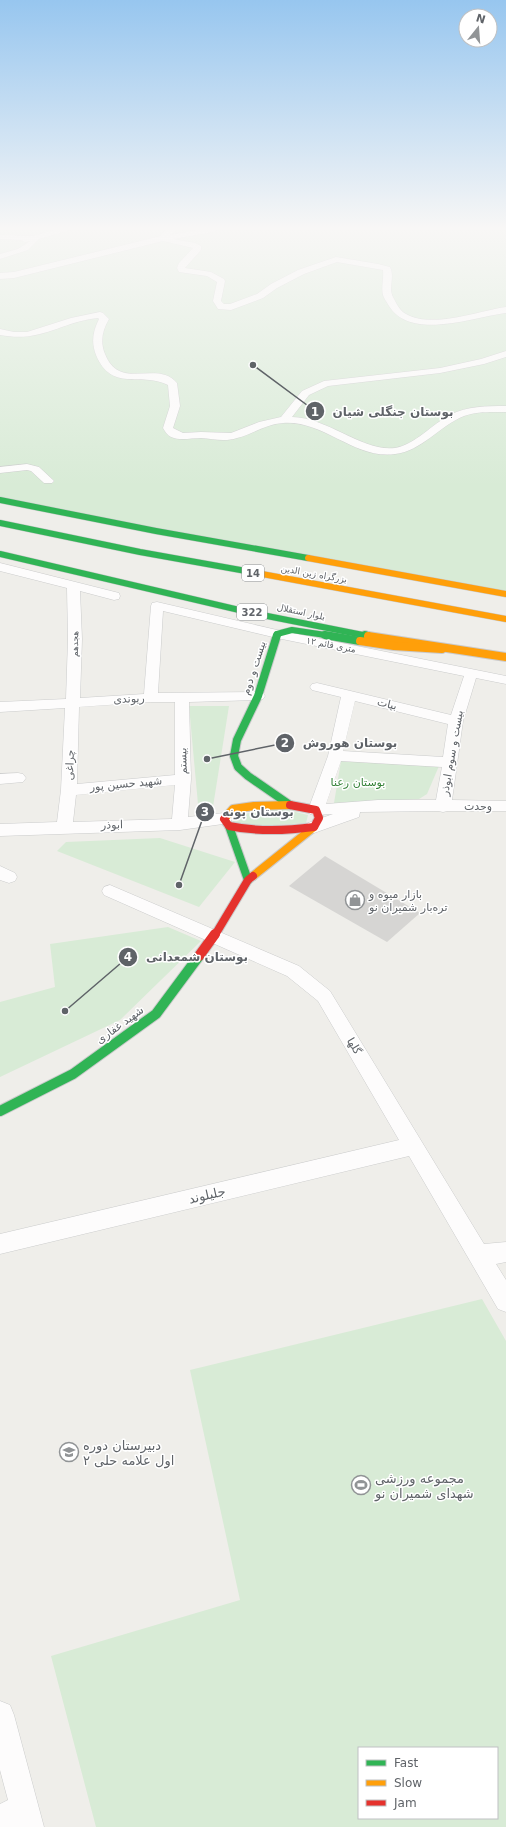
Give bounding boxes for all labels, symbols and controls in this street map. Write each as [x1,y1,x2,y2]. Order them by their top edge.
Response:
north arrow [458,8,498,48]
text: N [474,11,487,26]
callout: بوستان جنگلی شیان [305,399,461,423]
text: 1 [311,405,319,419]
text: بوستان جنگلی شیان [333,405,453,420]
street label: بزرگراه زین الدین [280,562,348,585]
road number: 14 [242,565,264,581]
street label: بلوار استقلال [276,602,326,622]
road number: 322 [237,604,267,620]
street label: هجدهم [70,631,81,657]
street label: ۱۲ متری قائم [305,635,357,656]
street label: بیست و دوم [239,639,269,697]
street label: ریوندی [113,692,145,706]
street label: بیات [376,695,398,713]
street label: بیست و سوم ابوذر [438,709,466,798]
callout: بوستان هوروش [275,731,405,755]
text: 2 [281,736,289,750]
text: بوستان هوروش [303,736,397,751]
street label: بیستم [176,747,190,775]
street label: چراغی [63,749,77,781]
street label: شهید حسین پور [88,774,163,794]
park label: بوستان رعنا [331,776,385,789]
callout: بوستان پونه [195,800,302,824]
street label: وحدت [464,800,492,813]
text: 3 [201,805,209,819]
text: بوستان پونه [222,805,294,820]
street label: ابوذر [100,818,123,832]
place label: بازار میوه و تره‌بار شمیران نو [368,888,447,914]
shop icon: بازار میوه و تره‌بار شمیران نو [344,889,366,911]
callout: بوستان شمعدانی [118,945,256,969]
text: 4 [124,950,132,964]
text: بوستان شمعدانی [146,950,248,965]
street label: شهید غفاری [94,1003,146,1047]
street label: گلها [344,1035,364,1057]
street label: جلیلوند [187,1183,227,1208]
place label: دبیرستان دوره اول علامه حلی ۲ [83,1438,174,1469]
school or university icon: دبیرستان دوره اول علامه حلی ۲ [58,1441,80,1463]
place label: مجموعه ورزشی شهدای شمیران نو [374,1471,474,1502]
sports icon: مجموعه ورزشی شهدای شمیران نو [350,1474,372,1496]
legend [358,1747,498,1819]
text: Fast [394,1756,418,1770]
text: Slow [394,1776,422,1790]
text: Jam [393,1796,417,1810]

